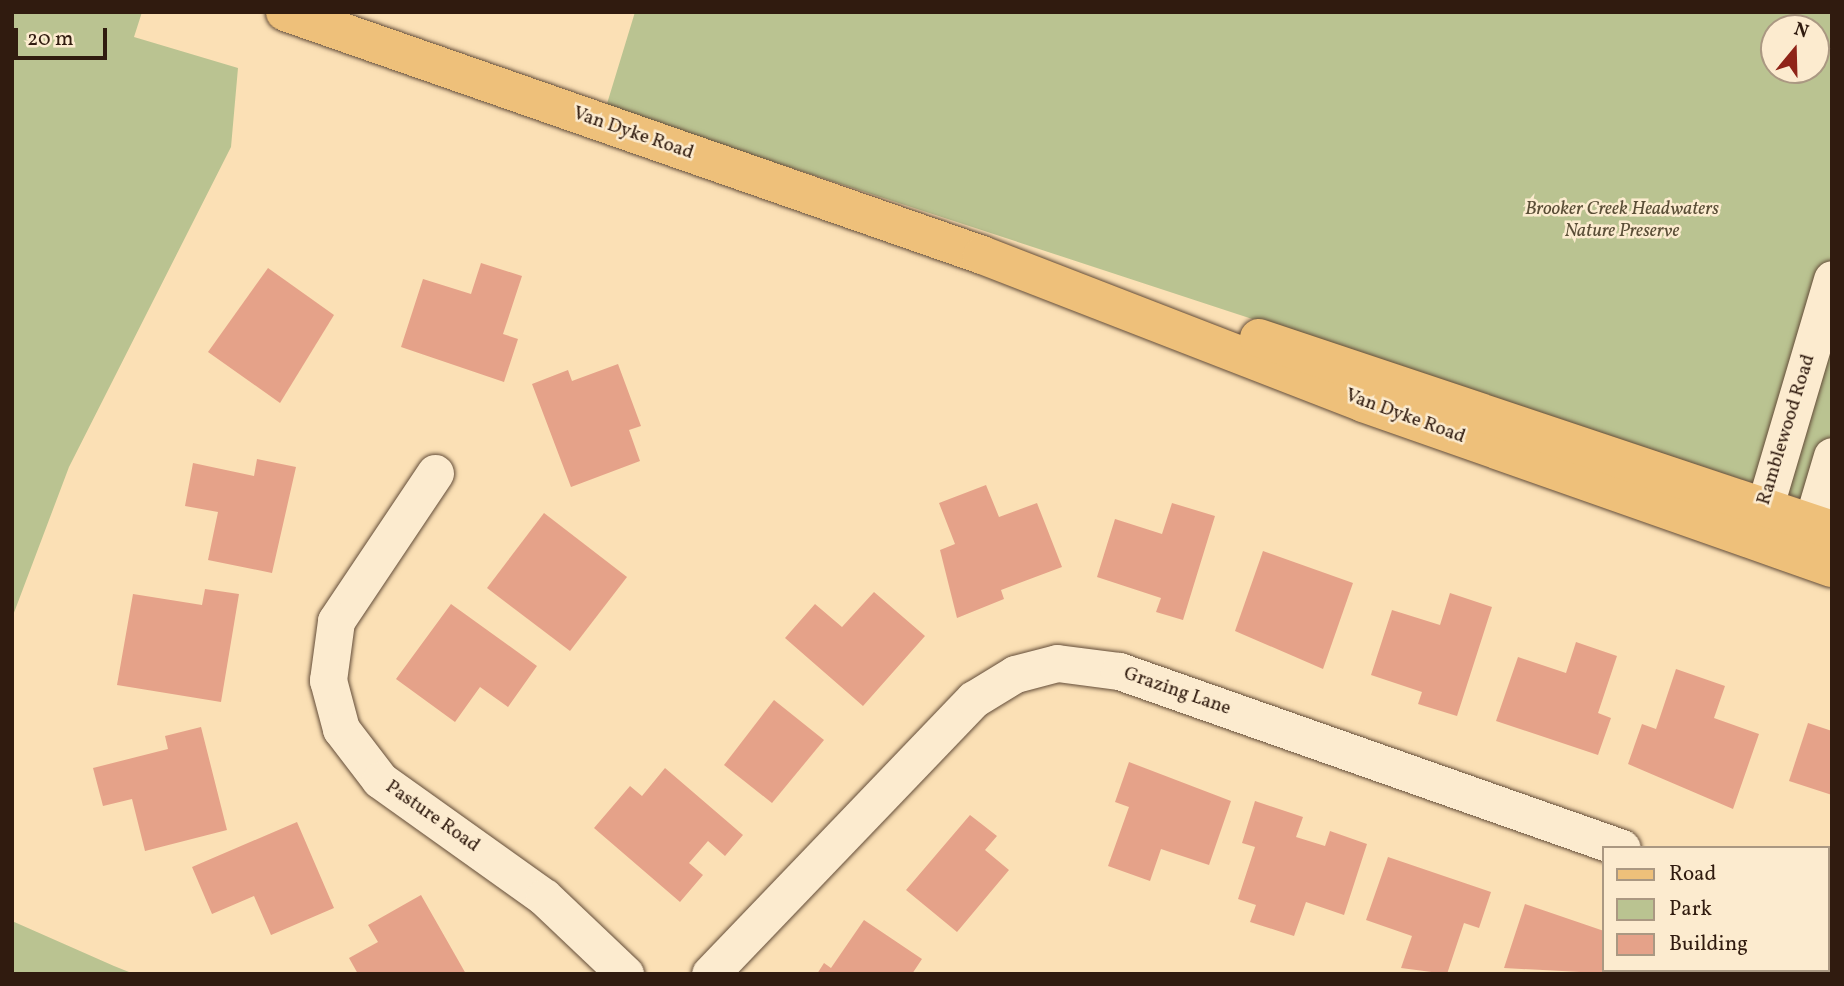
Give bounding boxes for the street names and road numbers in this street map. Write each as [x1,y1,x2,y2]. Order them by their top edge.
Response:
street label: Van Dyke Road [570,103,696,165]
street label: Ramblewood Road [1753,352,1821,508]
street label: Van Dyke Road [1342,385,1468,449]
street label: Grazing Lane [1120,663,1234,721]
street label: Pasture Road [381,776,483,858]

